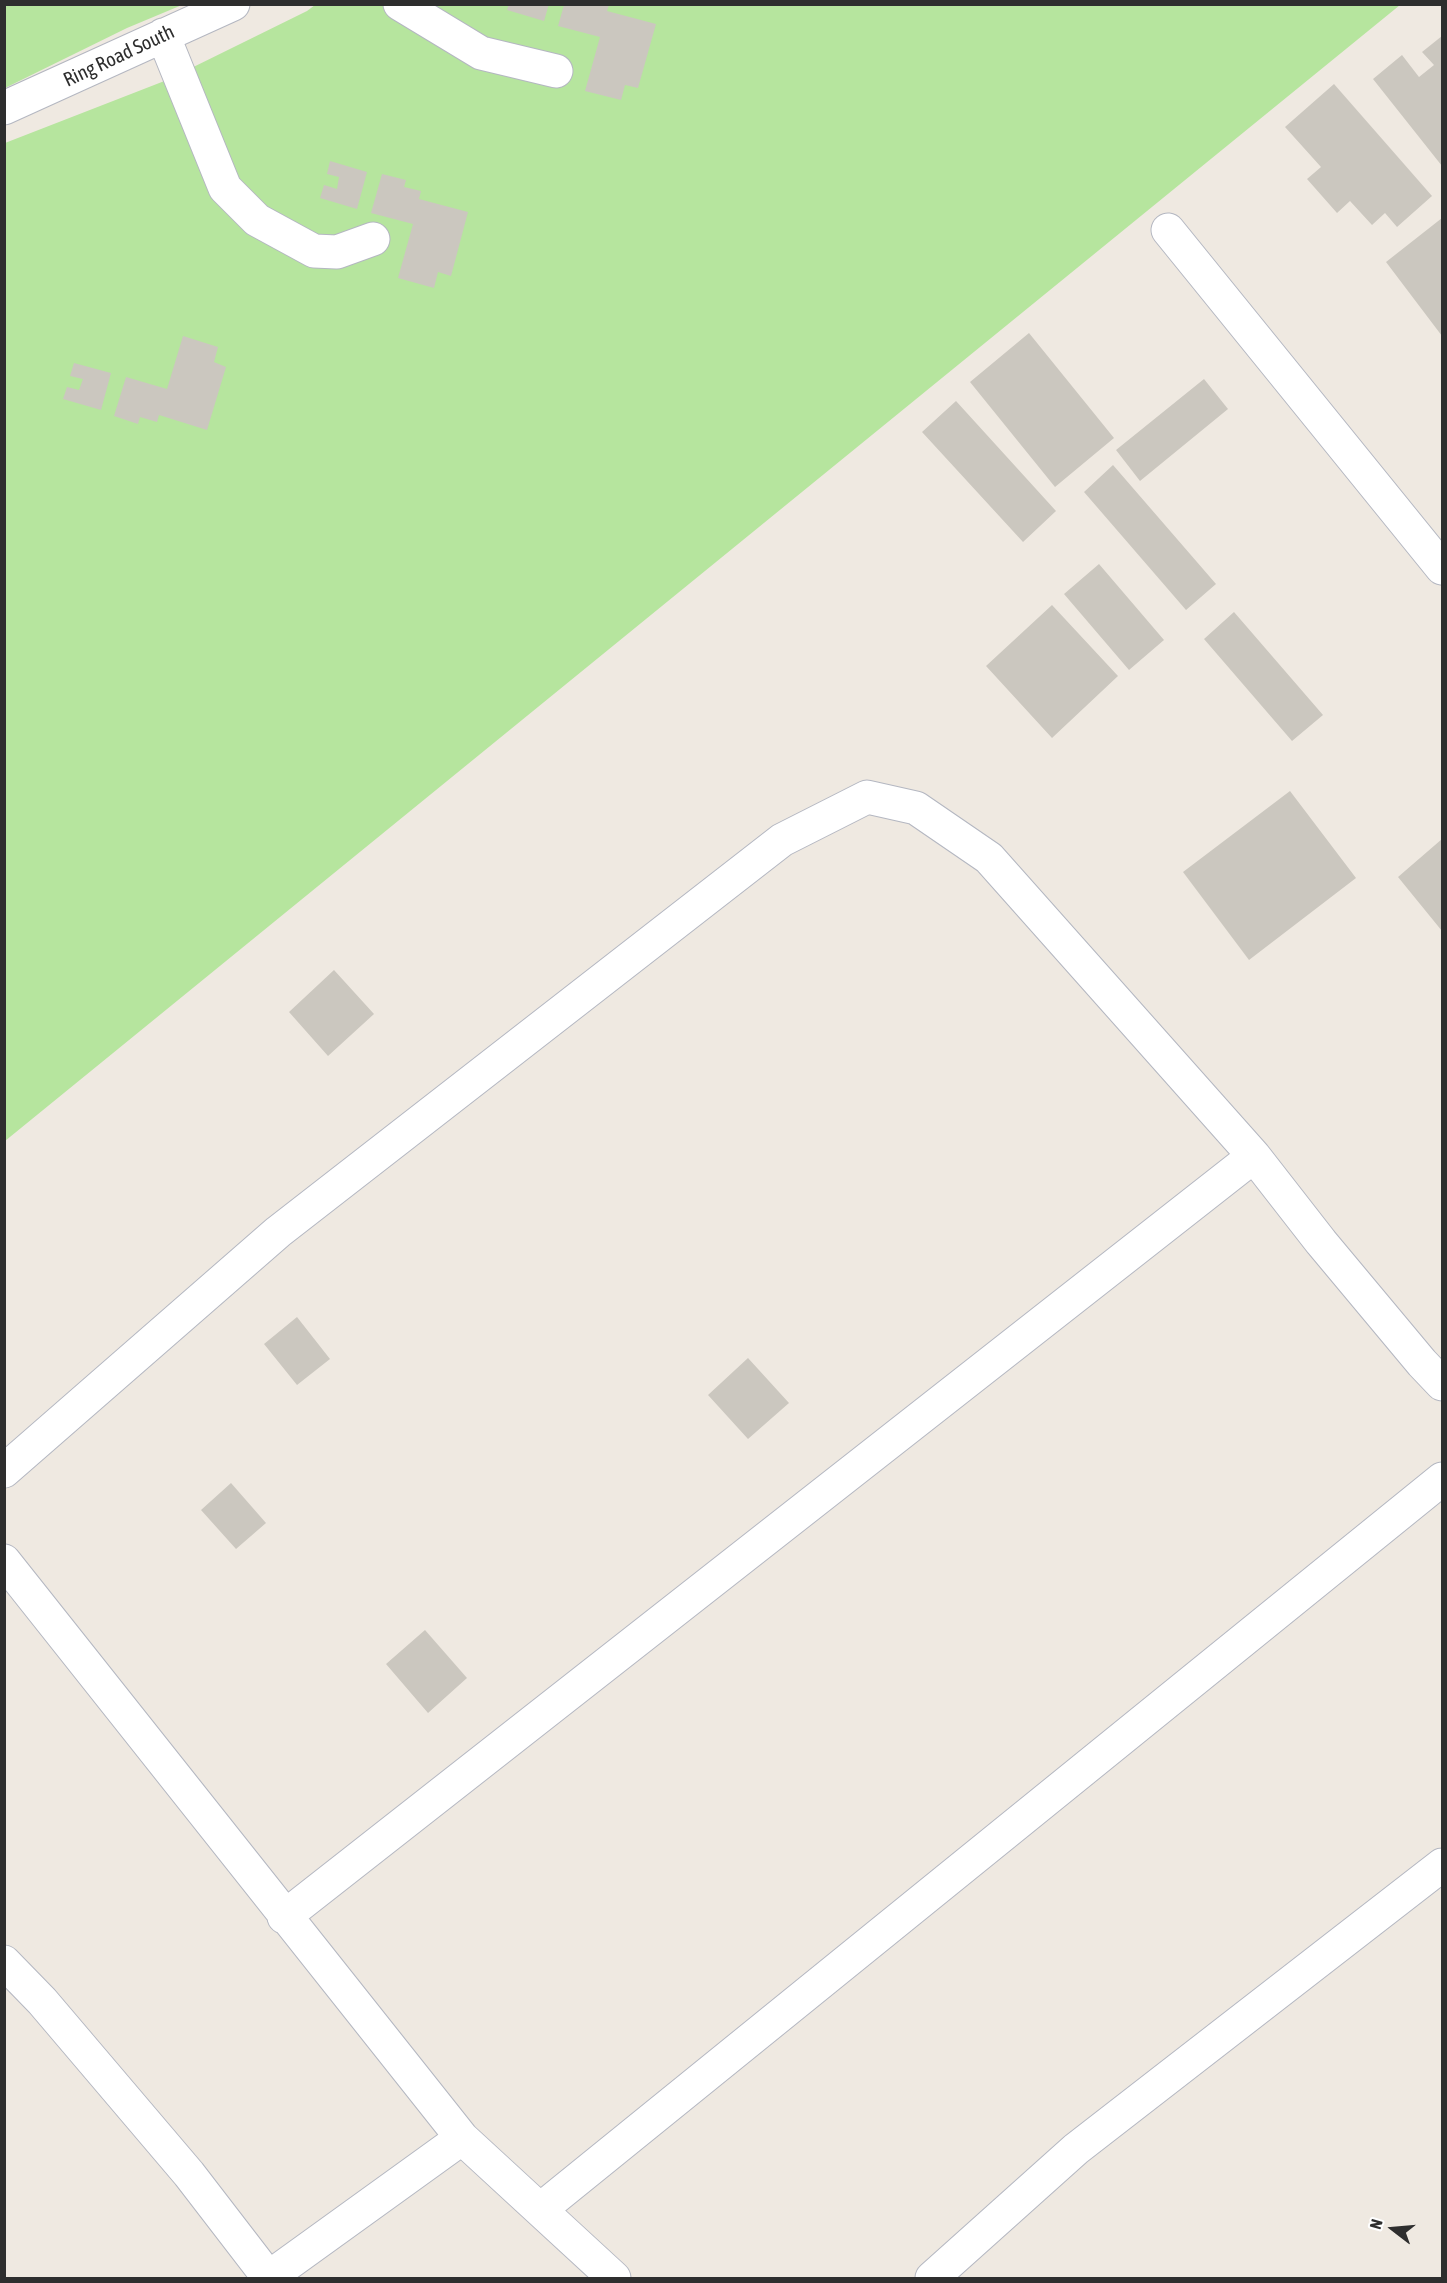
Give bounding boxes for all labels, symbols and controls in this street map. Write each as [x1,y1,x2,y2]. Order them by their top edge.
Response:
street label: Ring Road South [60,20,178,92]
north arrow [1363,2199,1423,2259]
text: N [1366,2217,1386,2231]

